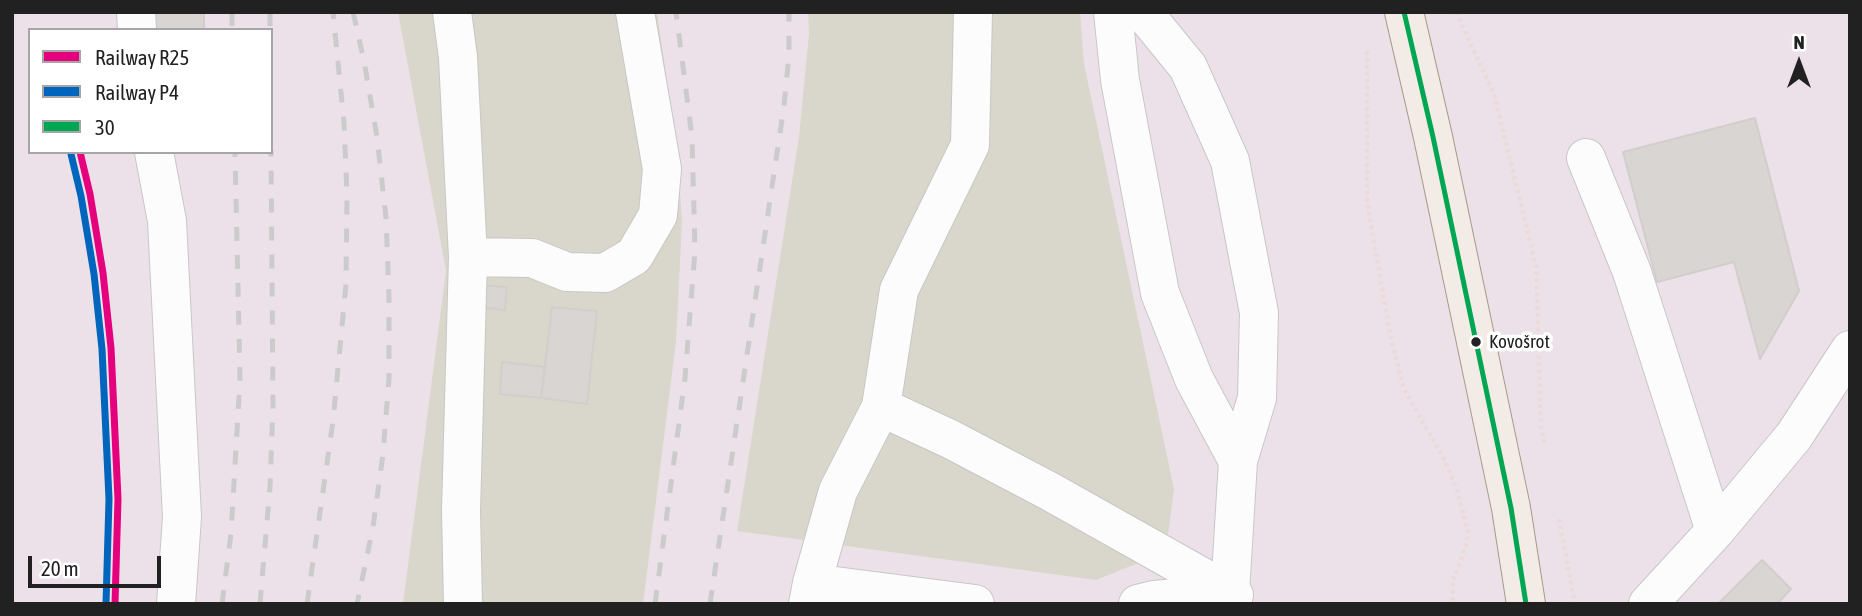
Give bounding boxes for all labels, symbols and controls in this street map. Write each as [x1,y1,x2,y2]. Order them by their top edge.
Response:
legend [28,28,273,154]
north arrow [1764,28,1834,98]
text: N [1793,31,1805,53]
text: Railway R25 [95,45,189,69]
text: Railway P4 [95,80,179,104]
text: 30 [95,115,115,139]
place label: Kovošrot [1489,331,1550,353]
marker: Kovošrot [1469,335,1483,349]
scale bar [32,542,164,586]
text: 20 m [41,556,79,580]

